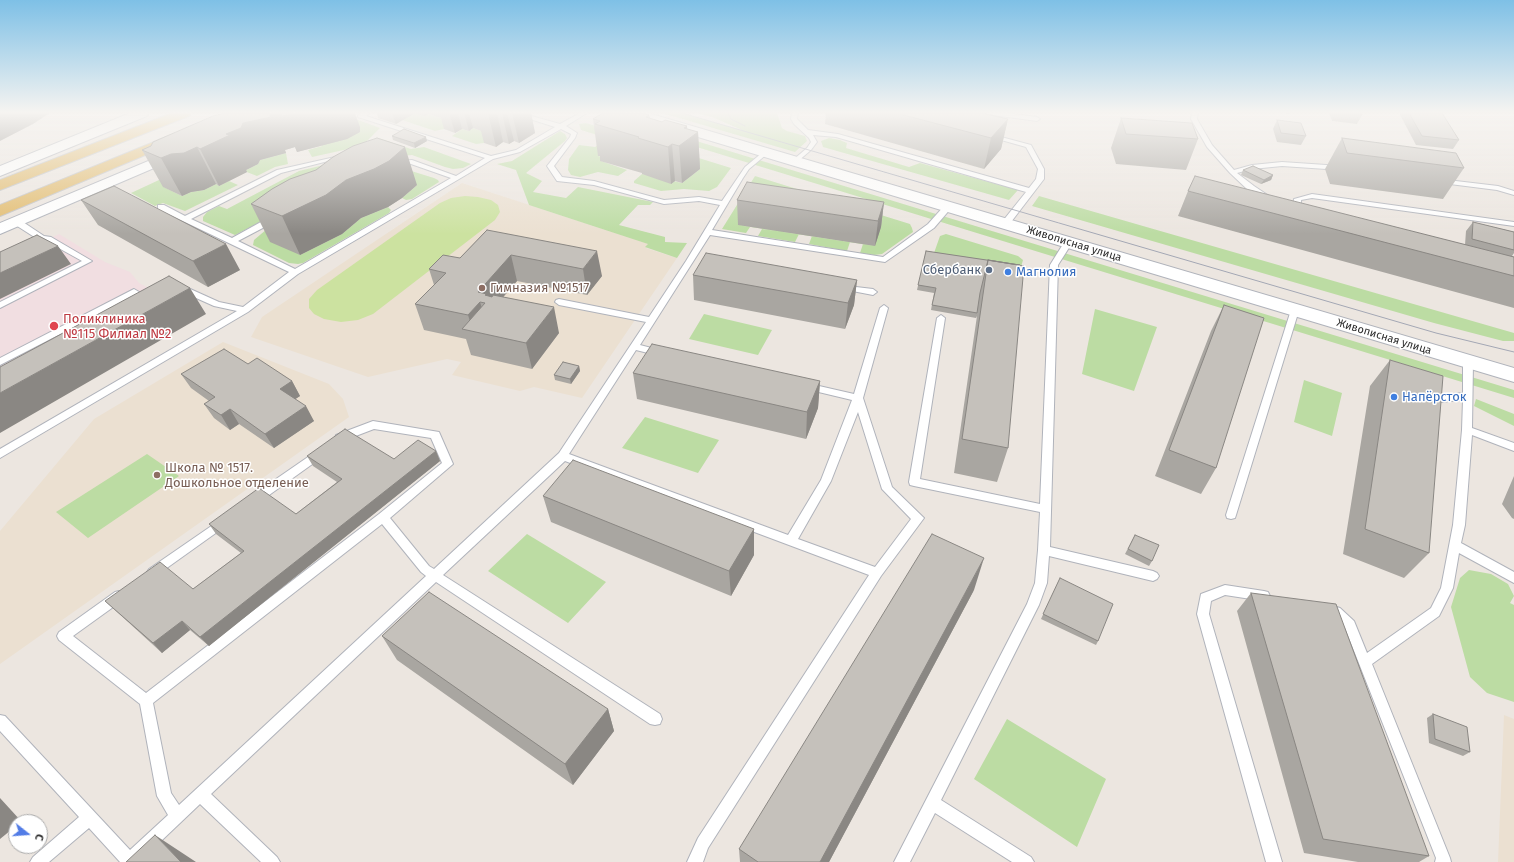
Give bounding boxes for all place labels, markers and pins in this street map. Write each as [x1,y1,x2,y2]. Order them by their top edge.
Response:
place label: Сбербанк [923,262,981,278]
place label: Магнолия [1016,264,1076,280]
marker: Сбербанк [984,265,994,275]
marker: Магнолия [1003,267,1013,277]
place label: Гимназия №1517 [490,280,589,296]
marker: Гимназия №1517 [477,283,487,293]
place label: Поликлиника №115 Филиал №2 [63,311,171,342]
marker: Поликлиника №115 Филиал №2 [48,320,60,332]
place label: Напёрсток [1402,389,1466,405]
marker: Напёрсток [1389,392,1399,402]
place label: Школа № 1517. Дошкольное отделение [165,460,309,491]
marker: Школа № 1517. Дошкольное отделение [152,470,162,480]

